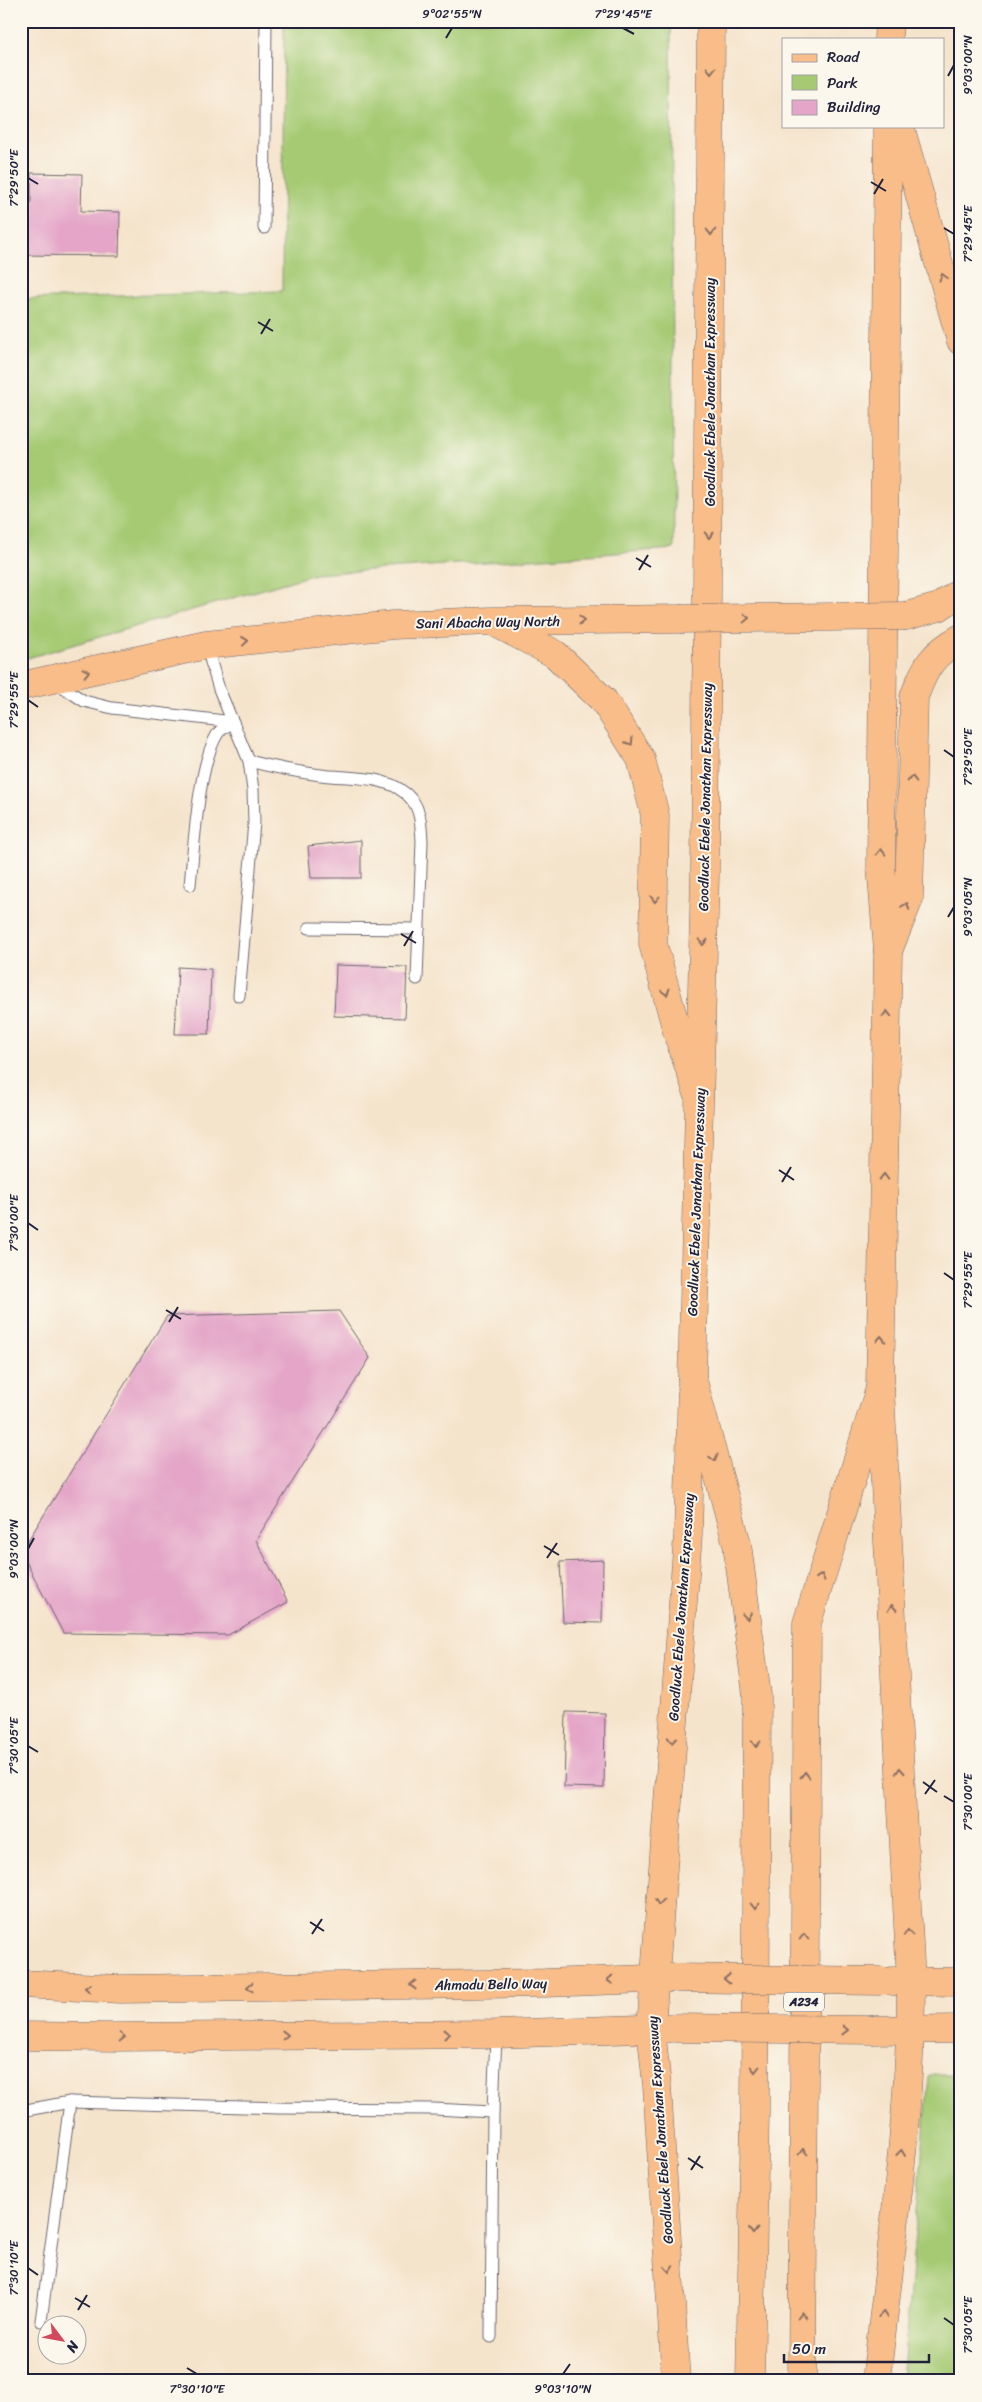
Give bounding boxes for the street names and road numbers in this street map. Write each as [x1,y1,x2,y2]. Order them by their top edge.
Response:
street label: Goodluck Ebele Jonathan Expressway [698,277,723,506]
street label: Sani Abacha Way North [416,609,560,636]
street label: Goodluck Ebele Jonathan Expressway [691,682,720,911]
street label: Goodluck Ebele Jonathan Expressway [680,1087,713,1317]
street label: Goodluck Ebele Jonathan Expressway [661,1492,702,1722]
street label: Ahmadu Bello Way [434,1971,548,1998]
road number: A234 [784,1992,824,2011]
street label: Goodluck Ebele Jonathan Expressway [640,2015,681,2245]

